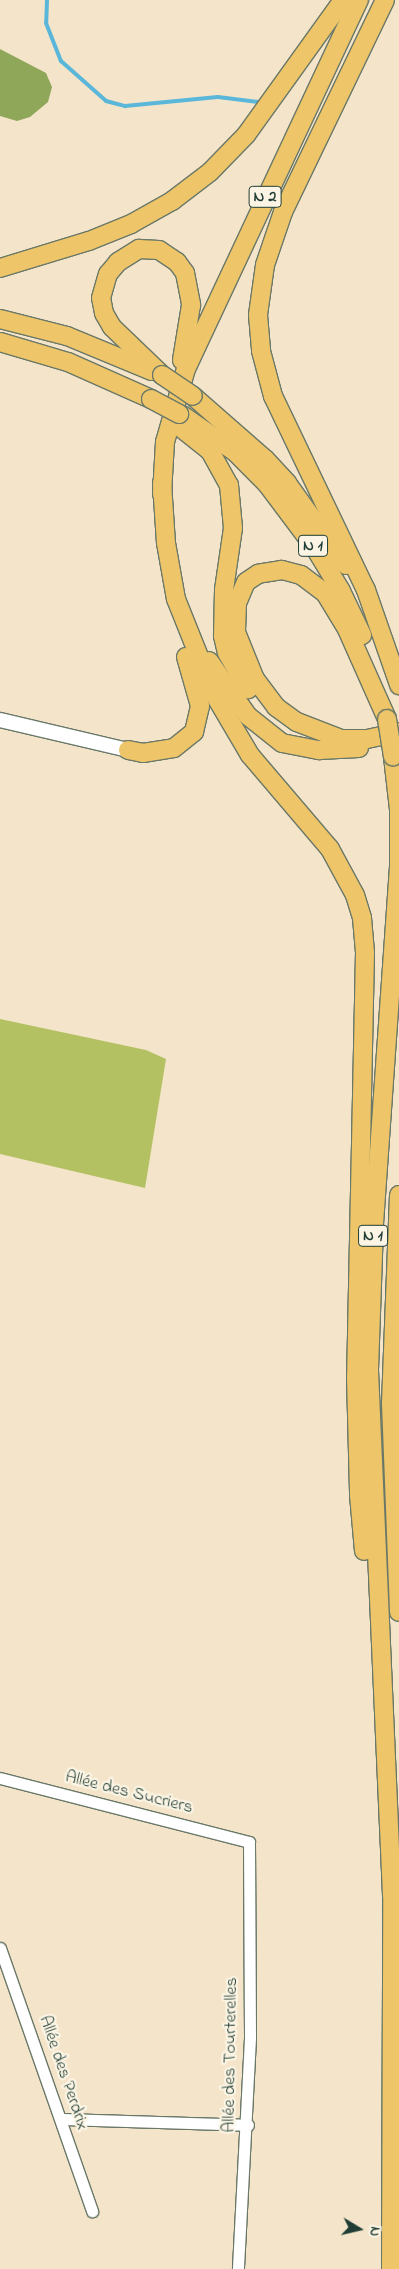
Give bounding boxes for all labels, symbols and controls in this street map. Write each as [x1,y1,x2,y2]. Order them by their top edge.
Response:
road number: N 2 [248,183,282,210]
road number: N 1 [298,532,328,560]
road number: N 1 [358,1222,388,1250]
street label: Allée des Sucriers [63,1767,195,1819]
street label: Allée des Tourterelles [219,1977,243,2133]
street label: Allée des Perdrix [33,2013,93,2133]
north arrow [334,2204,384,2254]
text: N [363,2225,385,2238]

